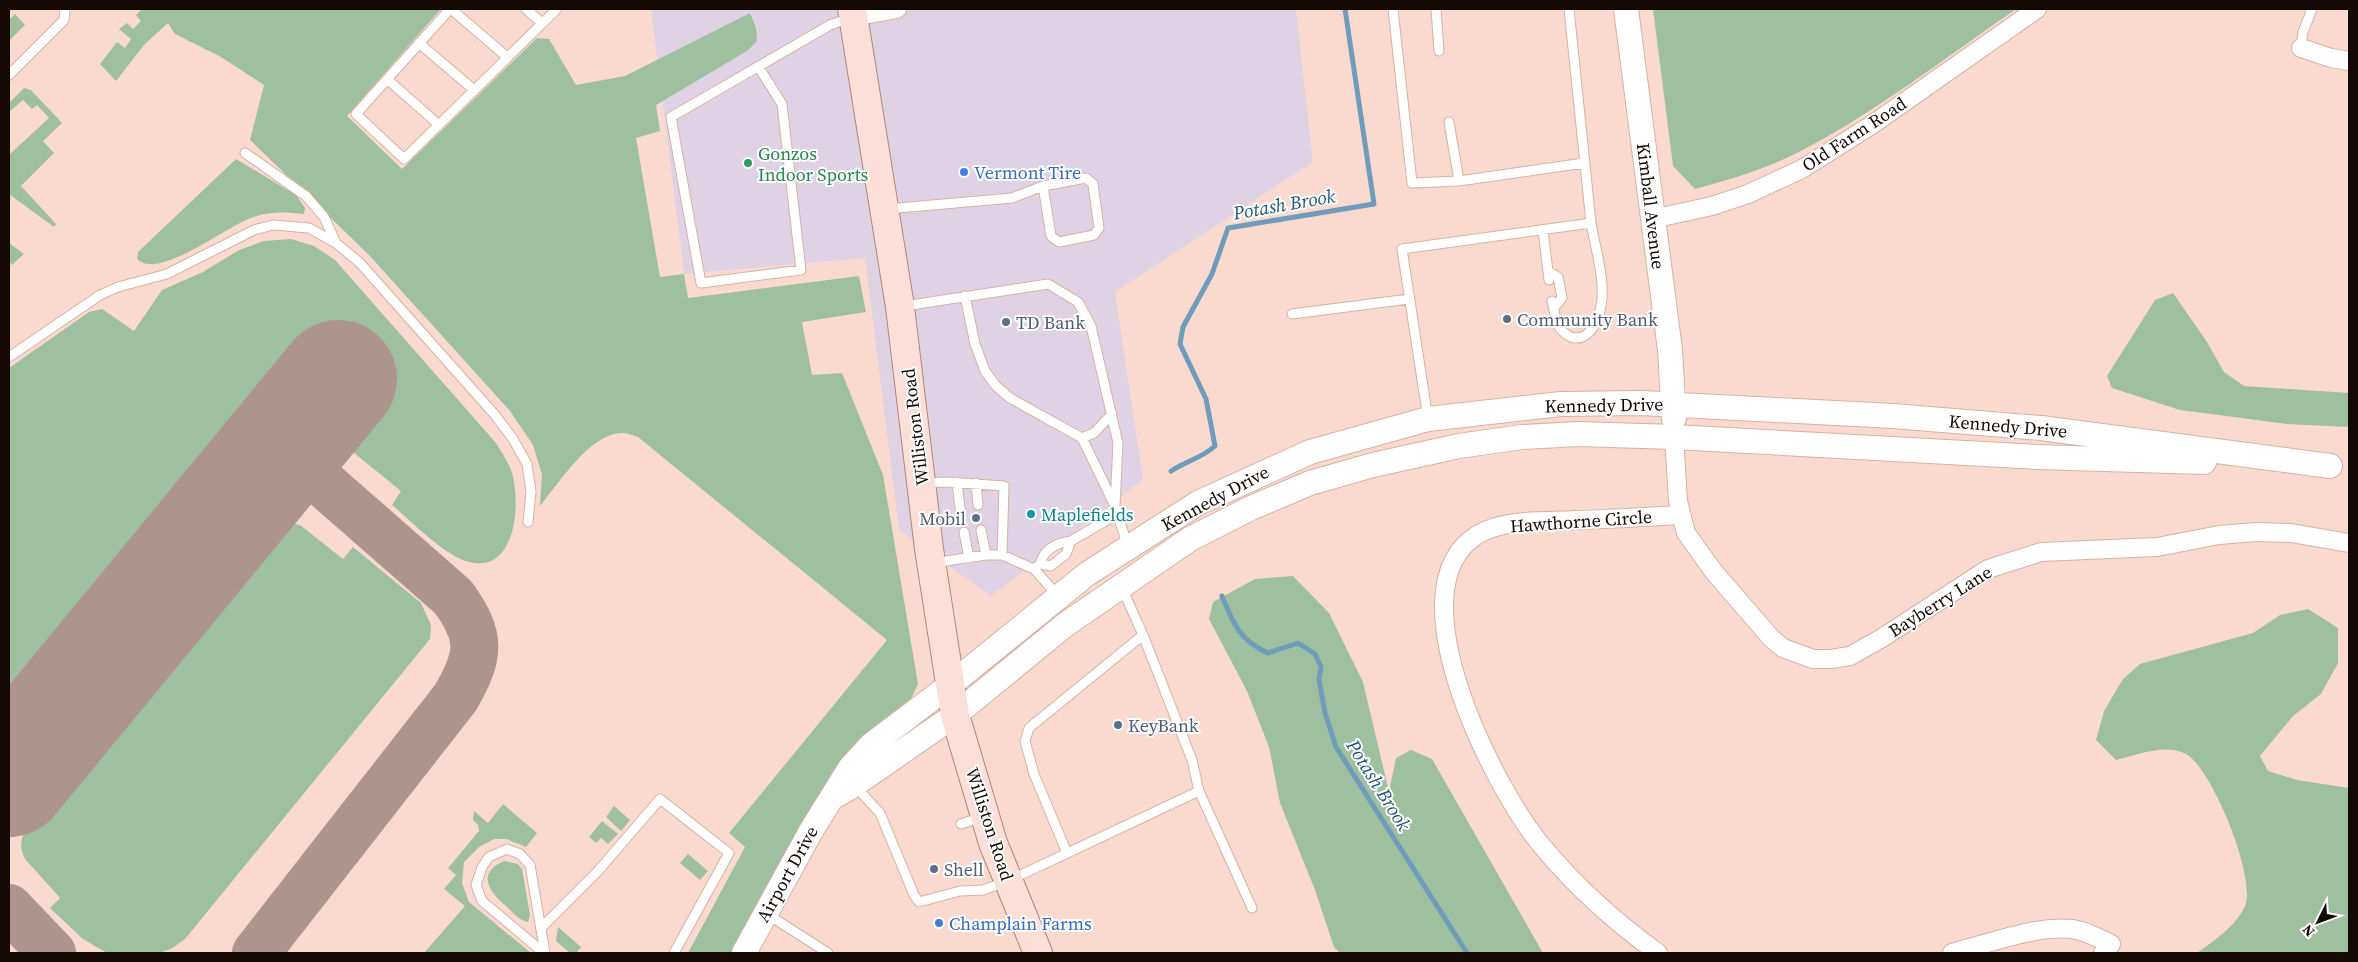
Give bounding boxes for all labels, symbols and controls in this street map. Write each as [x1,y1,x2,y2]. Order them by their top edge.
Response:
street label: Old Farm Road [1797,91,1911,177]
place label: Gonzos Indoor Sports [758,141,869,187]
street label: Kimball Avenue [1631,141,1671,271]
marker: Gonzos Indoor Sports [742,157,754,169]
place label: Vermont Tire [974,160,1081,185]
marker: Vermont Tire [958,166,970,178]
water label: Potash Brook [1230,182,1337,226]
place label: Community Bank [1517,307,1658,332]
place label: TD Bank [1016,310,1085,335]
marker: Community Bank [1501,313,1513,325]
marker: TD Bank [1000,316,1012,328]
street label: Williston Road [895,367,935,487]
street label: Kennedy Drive [1544,391,1664,419]
street label: Kennedy Drive [1948,408,2068,444]
street label: Kennedy Drive [1157,459,1273,537]
place label: Maplefields [1041,502,1134,527]
street label: Hawthorne Circle [1509,504,1653,538]
place label: Mobil [919,506,966,531]
marker: Maplefields [1025,508,1037,520]
marker: Mobil [970,512,982,524]
street label: Bayberry Lane [1884,559,1996,643]
place label: KeyBank [1128,713,1199,738]
marker: KeyBank [1112,719,1124,731]
water label: Potash Brook [1340,733,1417,836]
street label: Williston Road [960,764,1020,884]
street label: Airport Drive [750,821,824,927]
place label: Shell [944,857,984,882]
marker: Shell [928,863,940,875]
north arrow [2293,897,2343,947]
place label: Champlain Farms [949,911,1092,936]
marker: Champlain Farms [933,917,945,929]
text: N [2297,920,2319,941]

